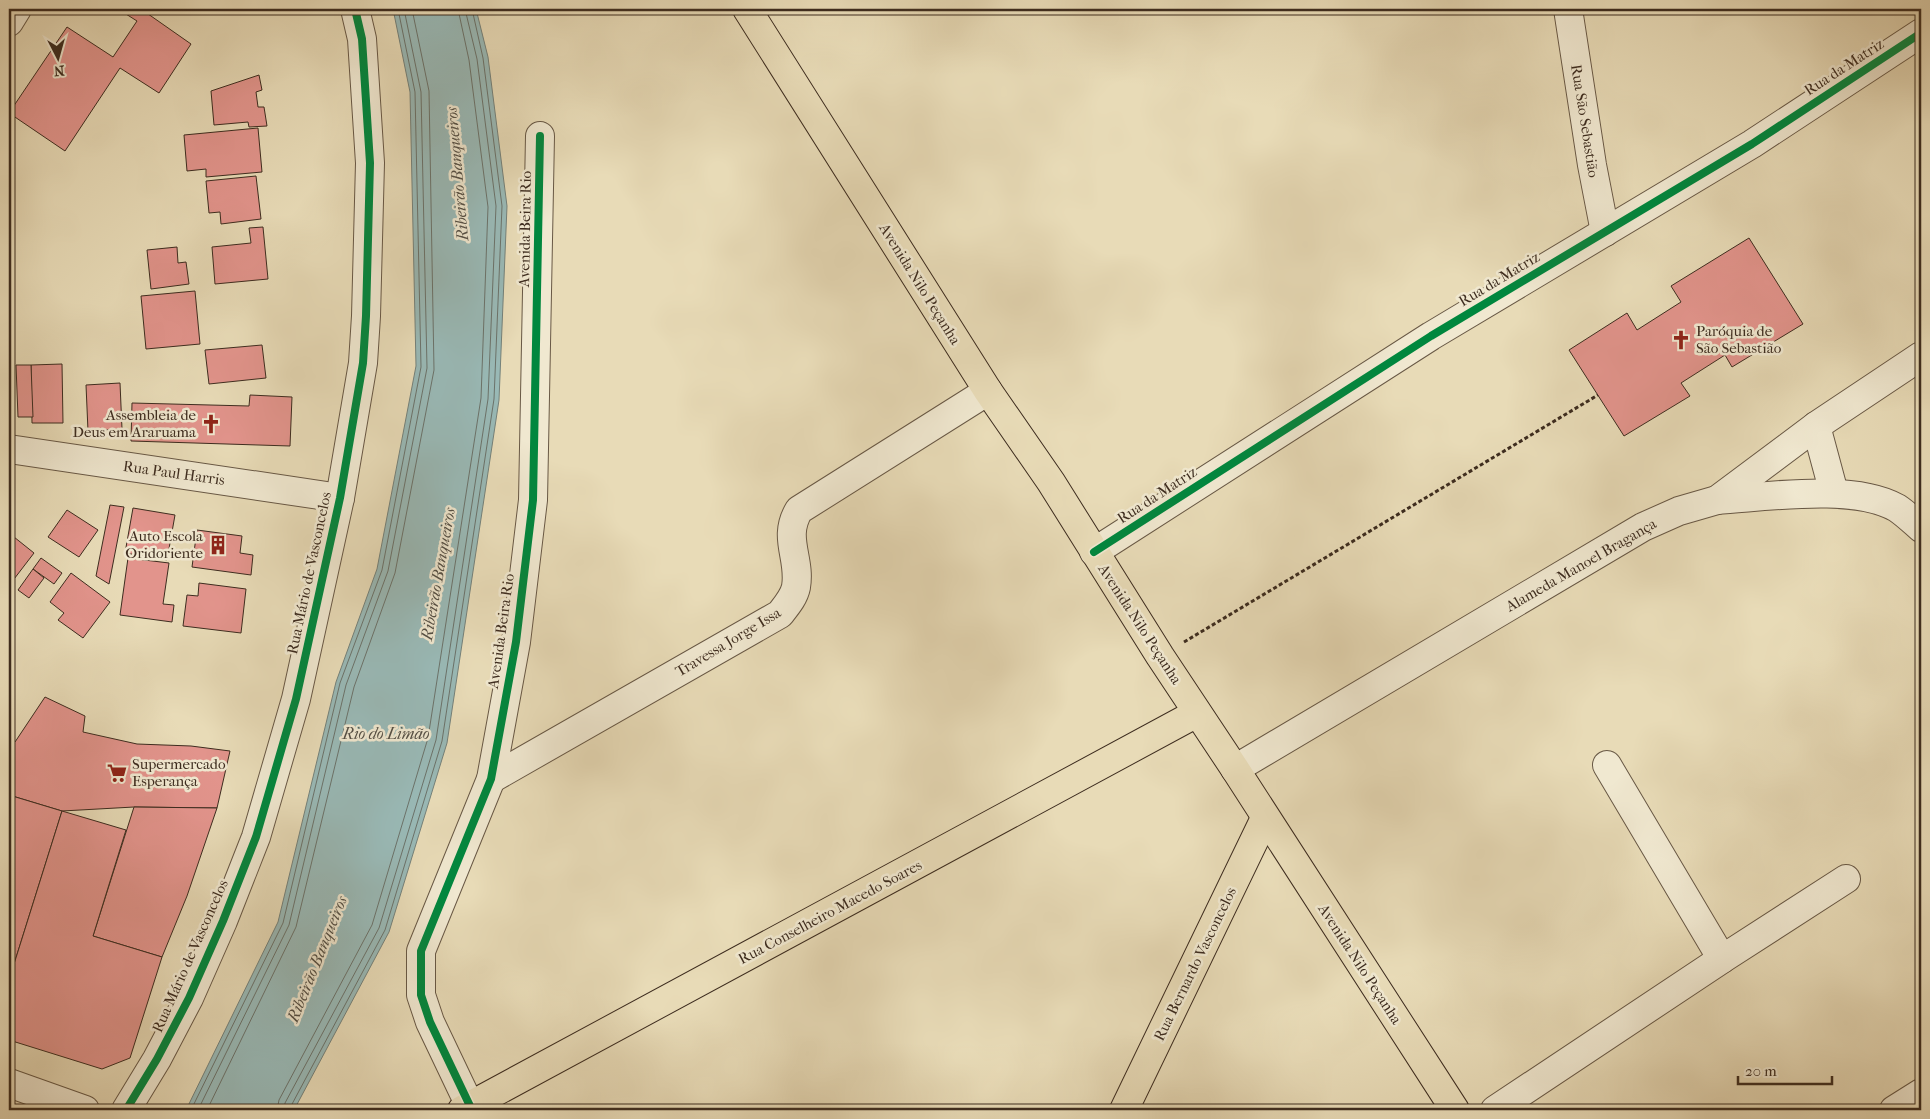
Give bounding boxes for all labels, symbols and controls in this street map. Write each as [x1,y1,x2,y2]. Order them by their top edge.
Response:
north arrow [32,32,82,82]
street label: Rua da Matriz [1801,34,1887,99]
text: N [53,61,65,79]
street label: Rua São Sebastião [1567,63,1603,179]
water label: Ribeirão Banqueiros [442,105,472,243]
street label: Avenida Beira Rio [515,170,535,288]
street label: Avenida Nilo Peçanha [875,219,965,349]
street label: Rua da Matriz [1455,248,1543,310]
place label: Paróquia de São Sebastião [1696,322,1782,357]
church icon: Paróquia de São Sebastião [1670,329,1692,351]
place label: Assembleia de Deus em Araruama [73,406,197,441]
church icon: Assembleia de Deus em Araruama [200,413,222,435]
street label: Rua Paul Harris [122,457,226,489]
street label: Rua da Matriz [1114,462,1200,527]
street label: Rua Mário de Vasconcelos [283,490,335,656]
water label: Ribeirão Banqueiros [417,505,459,643]
street label: Alameda Manoel Bragança [1502,514,1660,616]
place label: Auto Escola Oridoriente [125,527,204,562]
building icon: Auto Escola Oridoriente [207,534,229,556]
street label: Avenida Nilo Peçanha [1094,560,1186,688]
street label: Avenida Beira Rio [484,572,518,691]
street label: Travessa Jorge Issa [672,603,785,681]
water label: Rio do Limão [341,724,430,743]
place label: Supermercado Esperança [132,755,226,790]
supermarket icon: Supermercado Esperança [106,762,128,784]
street label: Rua Conselheiro Macedo Soares [735,856,925,968]
street label: Rua Mário de Vasconcelos [148,876,232,1035]
street label: Rua Bernardo Vasconcelos [1150,884,1240,1044]
water label: Ribeirão Banqueiros [283,892,351,1026]
street label: Avenida Nilo Peçanha [1314,900,1406,1028]
scale bar [1738,1054,1831,1086]
text: 20 m [1745,1062,1777,1080]

